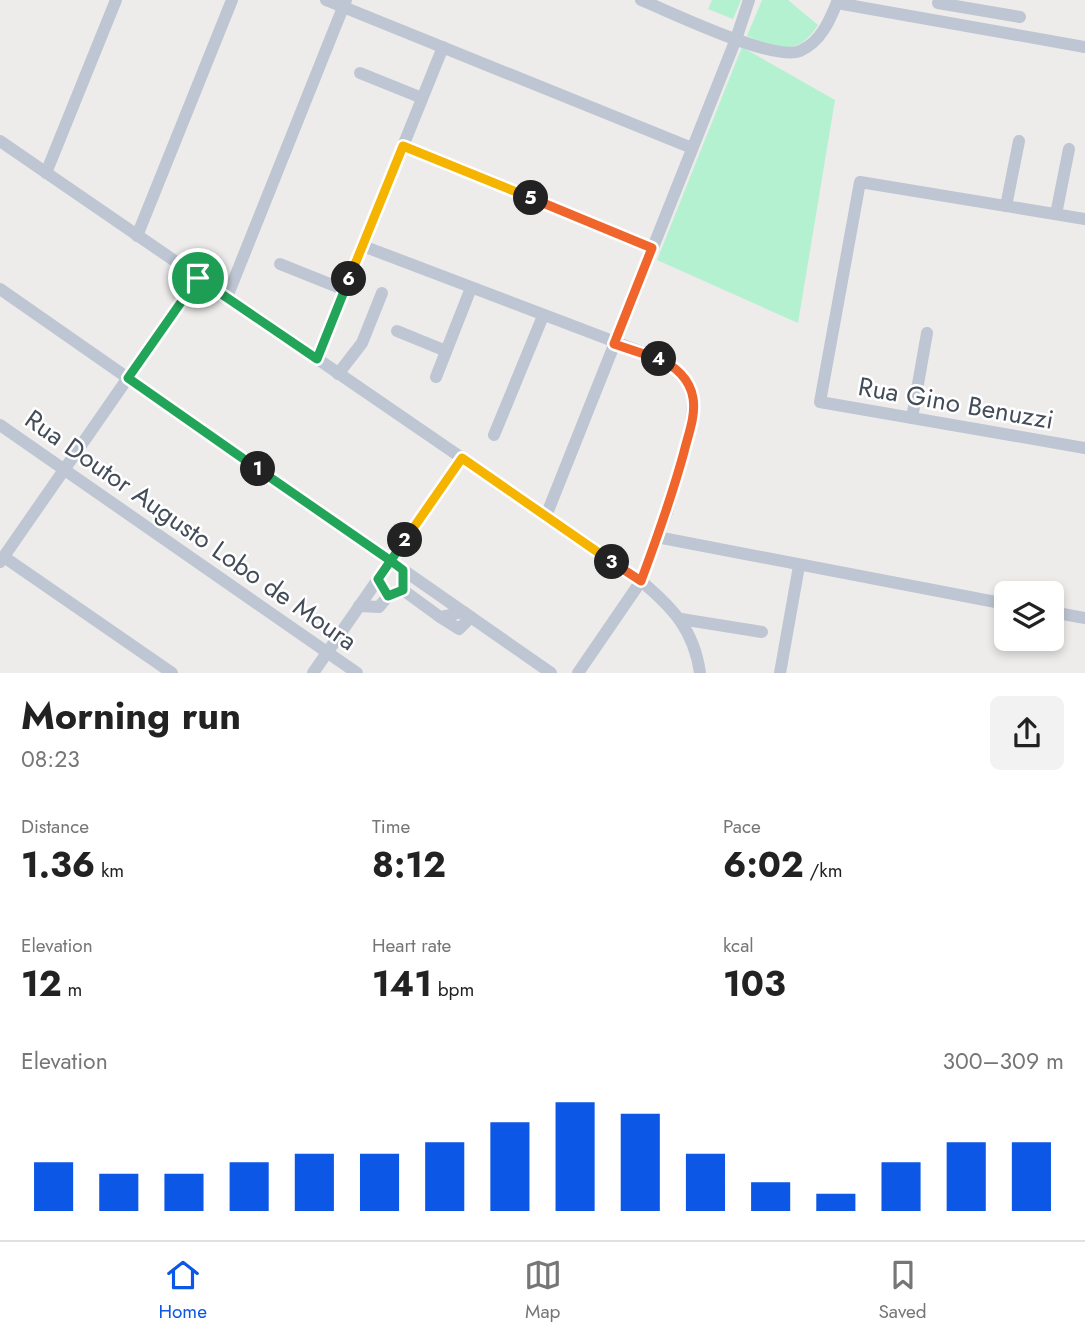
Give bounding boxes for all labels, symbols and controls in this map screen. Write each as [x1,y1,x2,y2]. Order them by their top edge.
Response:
pin: 5 [514,180,548,216]
text: 5 [524,184,537,211]
pin [168,248,228,308]
icon: arrive [179,259,217,297]
pin: 6 [332,262,366,296]
text: 6 [342,265,355,292]
pin: 4 [642,342,676,376]
text: 4 [652,345,665,372]
street label: Rua Gino Benuzzi [855,367,1057,439]
street label: Rua Doutor Augusto Lobo de Moura [17,400,365,660]
pin: 1 [240,452,276,486]
text: 1 [253,455,262,482]
pin: 2 [388,522,422,558]
text: 2 [398,526,411,553]
pin: 3 [594,544,630,580]
text: 3 [606,548,617,575]
map controls [994,581,1064,651]
button: layers [994,581,1064,651]
text: Morning run [21,688,241,743]
button: share [990,696,1064,770]
text: 08:23 [21,742,80,776]
text: Distance [21,813,89,840]
text: Time [372,813,410,840]
text: Pace [723,813,761,840]
text: 1.36 [21,840,95,890]
text: 8:12 [372,840,446,890]
text: 6:02 [723,840,804,890]
text: km [95,857,124,884]
text: /km [804,857,843,884]
text: Elevation [21,932,93,959]
text: Heart rate [372,932,451,959]
text: kcal [723,932,754,959]
text: 12 [21,959,62,1009]
text: 141 [372,959,432,1009]
text: 103 [723,959,786,1009]
text: m [62,976,82,1003]
text: bpm [432,976,474,1003]
text: Elevation [21,1044,108,1078]
text: 300–309 m [942,1044,1064,1078]
tab: Home [158,1256,207,1325]
tab: Map [524,1256,562,1325]
tab: Saved [878,1256,927,1325]

